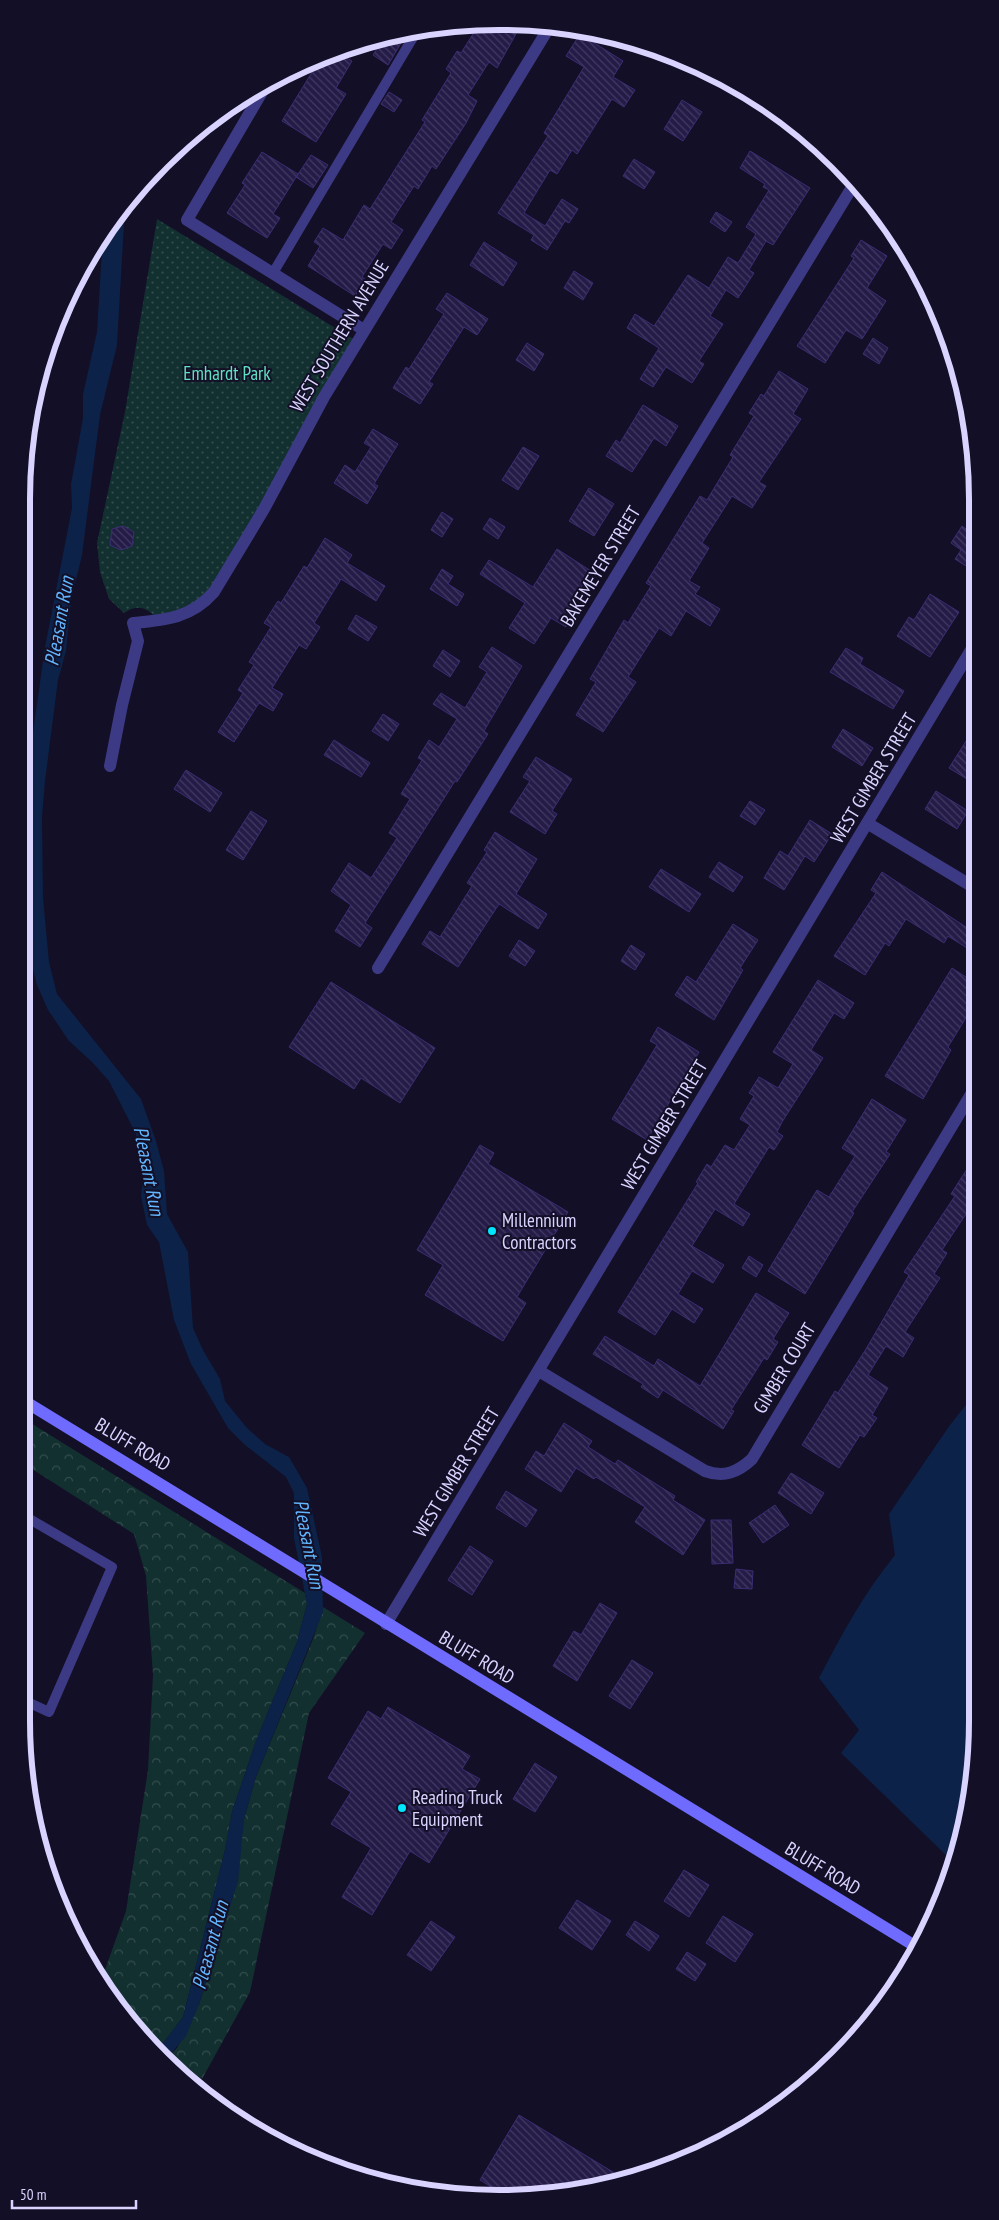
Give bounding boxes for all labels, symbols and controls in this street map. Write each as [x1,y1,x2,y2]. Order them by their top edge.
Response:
street label: WEST SOUTHERN AVENUE [284,256,394,416]
park label: Emhardt Park [183,361,271,385]
street label: BAKEMEYER STREET [555,501,646,631]
water label: Pleasant Run [38,573,80,668]
street label: WEST GIMBER STREET [825,708,922,847]
street label: WEST GIMBER STREET [616,1055,713,1194]
water label: Pleasant Run [128,1124,171,1219]
place label: Millennium Contractors [502,1208,576,1254]
marker: Millennium Contractors [486,1225,498,1237]
street label: GIMBER COURT [748,1318,821,1418]
street label: WEST GIMBER STREET [408,1402,505,1541]
street label: BLUFF ROAD [91,1412,175,1476]
water label: Pleasant Run [288,1497,331,1592]
street label: BLUFF ROAD [435,1625,519,1689]
place label: Reading Truck Equipment [412,1785,503,1831]
marker: Reading Truck Equipment [396,1802,408,1814]
street label: BLUFF ROAD [781,1836,865,1900]
water label: Pleasant Run [186,1897,235,1992]
scale bar [12,2178,136,2210]
text: 50 m [20,2185,46,2204]

